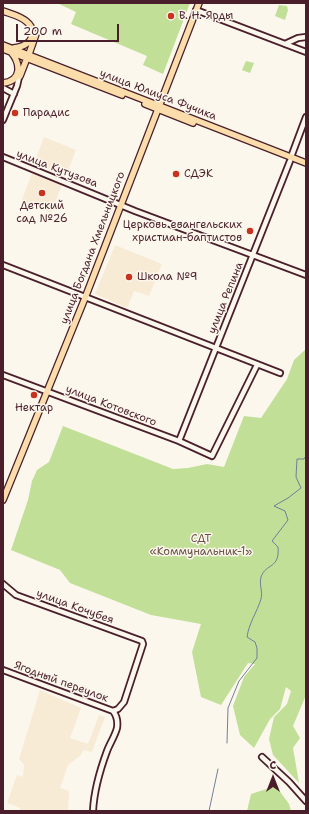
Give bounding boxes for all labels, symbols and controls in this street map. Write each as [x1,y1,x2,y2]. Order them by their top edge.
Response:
place label: В. Н. Ярды [179,9,233,23]
marker: В. Н. Ярды [166,11,176,21]
scale bar [18,16,121,42]
text: 200 m [23,23,62,39]
street label: улица Юлиуса Фучика [98,67,218,123]
place label: Парадис [23,106,70,120]
marker: Парадис [10,108,20,118]
street label: улица Кутузова [14,147,100,191]
place label: СДЭК [184,167,213,181]
marker: СДЭК [171,169,181,179]
street label: улица Богдана Хмельницкого [58,170,128,326]
marker: Детский сад №26 [37,188,47,198]
place label: Детский сад №26 [16,199,68,225]
place label: Церковь евангельских христиан-баптистов [123,218,242,244]
marker: Церковь евангельских христиан-баптистов [245,226,255,236]
street label: улица Репина [206,260,246,336]
place label: Школа №9 [137,270,197,284]
marker: Школа №9 [124,272,134,282]
street label: улица Котовского [64,383,158,429]
marker: Нектар [29,390,39,400]
place label: Нектар [15,401,53,415]
park label: СДТ «Коммунальник-1» [150,532,252,558]
street label: улица Кочубея [35,587,115,627]
street label: Ягодный переулок [12,659,110,705]
north arrow [253,758,293,798]
text: С [270,758,276,773]

